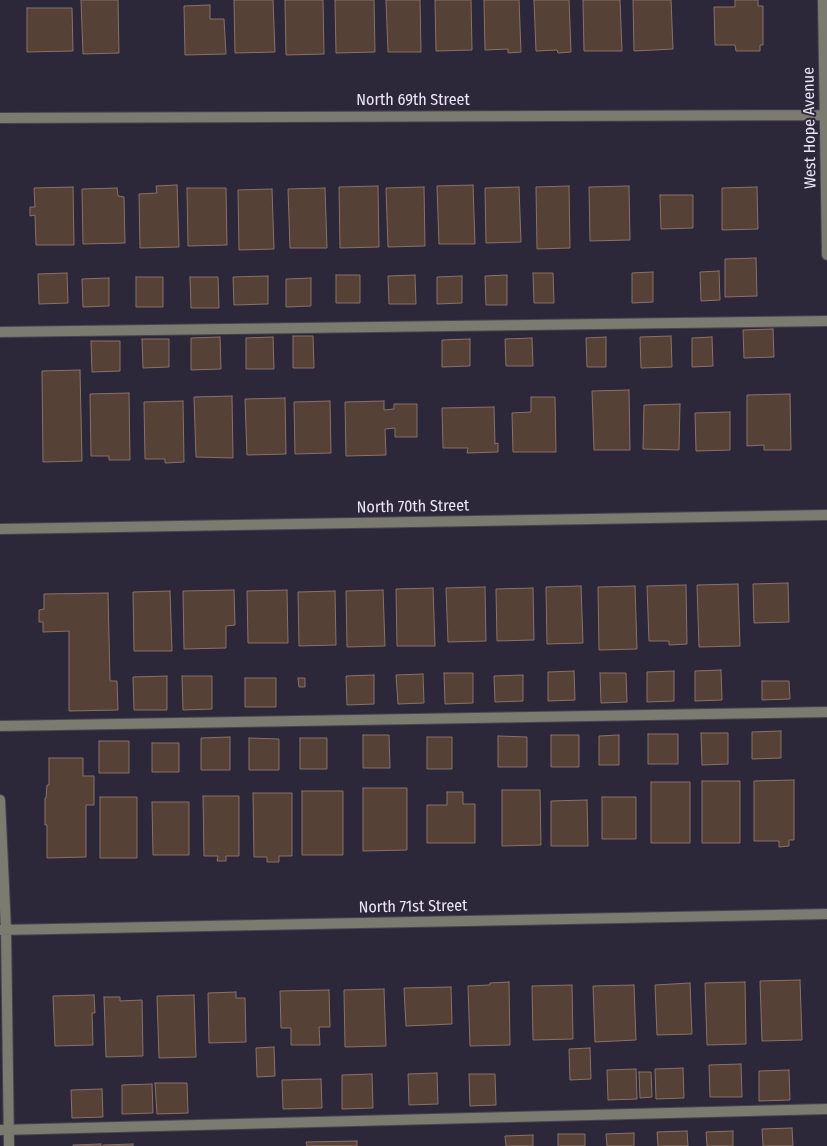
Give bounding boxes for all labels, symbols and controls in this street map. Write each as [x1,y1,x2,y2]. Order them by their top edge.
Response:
street label: West Hope Avenue [799,67,821,189]
street label: North 69th Street [356,91,470,111]
street label: North 70th Street [357,496,469,518]
street label: North 71st Street [358,896,468,918]

